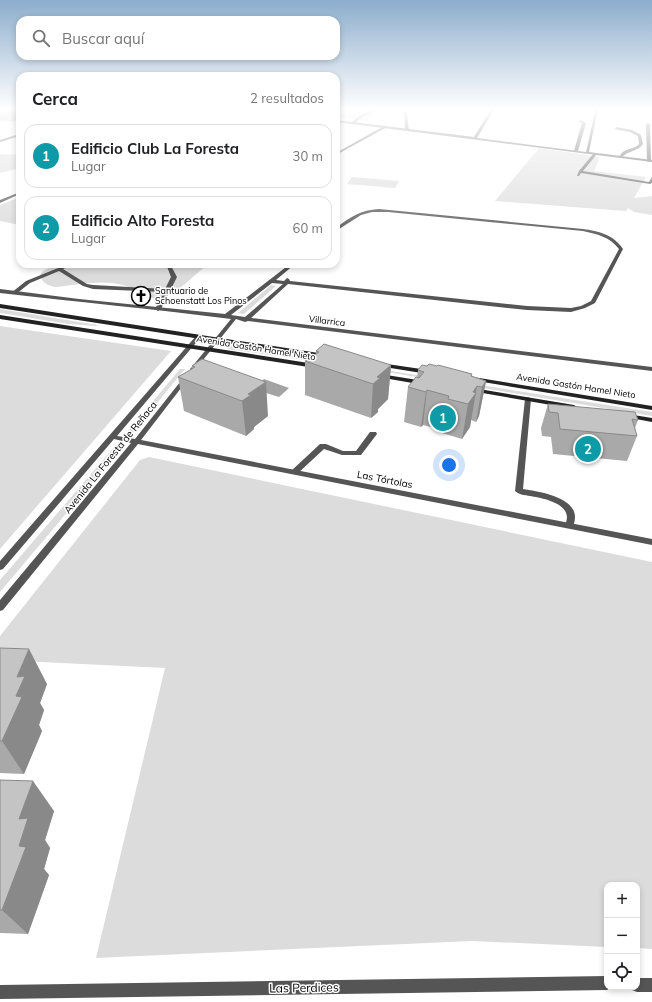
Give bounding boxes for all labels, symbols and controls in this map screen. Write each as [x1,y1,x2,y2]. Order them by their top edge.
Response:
search box [16,16,340,60]
icon: search [30,27,52,49]
text: Buscar aquí [62,29,144,48]
text: Cerca [32,88,78,109]
text: 2 resultados [250,90,324,106]
text: Edificio Club La Foresta [71,139,239,158]
text: 1 [42,148,50,164]
text: 30 m [293,148,323,164]
text: Lugar [71,158,106,174]
text: Edificio Alto Foresta [71,211,214,230]
text: 2 [42,220,50,236]
text: 60 m [293,220,323,236]
text: Lugar [71,230,106,246]
church icon: Santuario de Schoenstatt Los Pinos [130,285,152,307]
place label: Santuario de Schoenstatt Los Pinos [155,285,247,306]
street label: Villarrica [308,313,346,328]
street label: Avenida Gastón Hamel Nieto [196,333,316,362]
street label: Avenida Gastón Hamel Nieto [516,371,636,400]
street label: Avenida La Foresta de Reñaca [61,398,160,516]
pin: 1 [430,403,456,433]
pin: 2 [575,434,601,464]
your location [439,455,459,475]
street label: Las Tórtolas [356,468,414,491]
map controls [604,882,640,990]
button: + [604,882,640,918]
button: − [604,918,640,954]
button: locate [604,954,640,990]
street label: Las Perdices [269,979,339,996]

